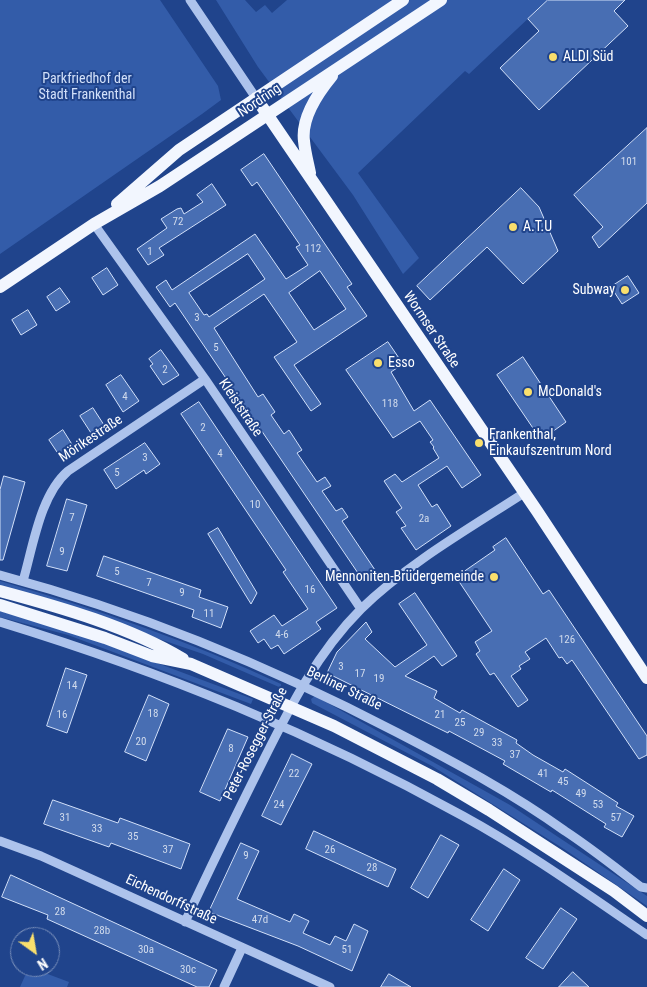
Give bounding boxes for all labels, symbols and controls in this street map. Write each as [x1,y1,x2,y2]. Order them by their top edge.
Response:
place label: ALDI Süd [563,49,613,65]
marker: ALDI Süd [547,51,559,63]
park label: Parkfriedhof der Stadt Frankenthal [39,71,135,104]
street label: Nordring [235,81,285,121]
house number: 101 [621,155,637,169]
house number: 72 [173,215,183,229]
place label: A.T.U [523,219,552,235]
marker: A.T.U [507,221,519,233]
house number: 112 [305,242,321,256]
house number: 1 [147,245,153,259]
place label: Subway [573,282,615,298]
marker: Subway [619,284,631,296]
street label: Wormser Straße [399,289,463,371]
house number: 3 [194,311,200,325]
house number: 5 [213,341,219,355]
place label: Esso [388,355,415,371]
marker: Esso [372,357,384,369]
house number: 2 [162,363,168,377]
street label: Kleiststraße [215,376,265,440]
place label: McDonald's [538,384,602,400]
marker: McDonald's [522,386,534,398]
house number: 4 [122,390,128,404]
house number: 118 [382,397,398,411]
street label: Mörikestraße [56,412,126,466]
house number: 2 [200,421,206,435]
place label: Frankenthal, Einkaufszentrum Nord [489,427,612,460]
marker: Frankenthal, Einkaufszentrum Nord [473,437,485,449]
house number: 4 [217,447,223,461]
house number: 3 [142,451,148,465]
house number: 5 [114,466,120,480]
house number: 10 [250,498,260,512]
house number: 7 [69,511,75,525]
house number: 2a [419,512,429,526]
house number: 9 [59,545,65,559]
house number: 5 [114,565,120,579]
place label: Mennoniten-Brüdergemeinde [325,569,484,585]
marker: Mennoniten-Brüdergemeinde [488,571,500,583]
house number: 7 [146,576,152,590]
house number: 16 [305,583,315,597]
house number: 9 [179,586,185,600]
house number: 11 [204,607,214,621]
house number: 4-6 [275,628,289,642]
house number: 126 [559,633,575,647]
house number: 3 [338,660,344,674]
street label: Berliner Straße [304,664,384,714]
house number: 17 [355,667,365,681]
house number: 19 [374,672,384,686]
house number: 14 [67,679,77,693]
street label: Peter-Rosegger-Straße [220,685,292,803]
house number: 18 [148,707,158,721]
house number: 16 [57,708,67,722]
house number: 21 [435,708,445,722]
house number: 25 [455,716,465,730]
house number: 29 [474,726,484,740]
house number: 20 [136,735,146,749]
house number: 33 [492,736,502,750]
house number: 8 [228,742,234,756]
house number: 37 [510,748,520,762]
house number: 22 [289,767,299,781]
house number: 41 [538,767,548,781]
house number: 45 [558,775,568,789]
house number: 49 [576,787,586,801]
house number: 24 [274,798,284,812]
house number: 53 [593,798,603,812]
house number: 31 [60,811,70,825]
house number: 57 [611,811,621,825]
house number: 33 [92,822,102,836]
house number: 35 [128,830,138,844]
house number: 37 [163,843,173,857]
house number: 26 [325,843,335,857]
house number: 9 [243,849,249,863]
house number: 28 [367,861,377,875]
street label: Eichendorffstraße [123,871,219,929]
house number: 28 [55,905,65,919]
house number: 47d [252,913,268,927]
house number: 28b [94,924,110,938]
north arrow [10,927,60,977]
house number: 30a [138,943,154,957]
house number: 51 [342,943,352,957]
text: N [35,955,50,973]
house number: 30c [180,963,196,977]

